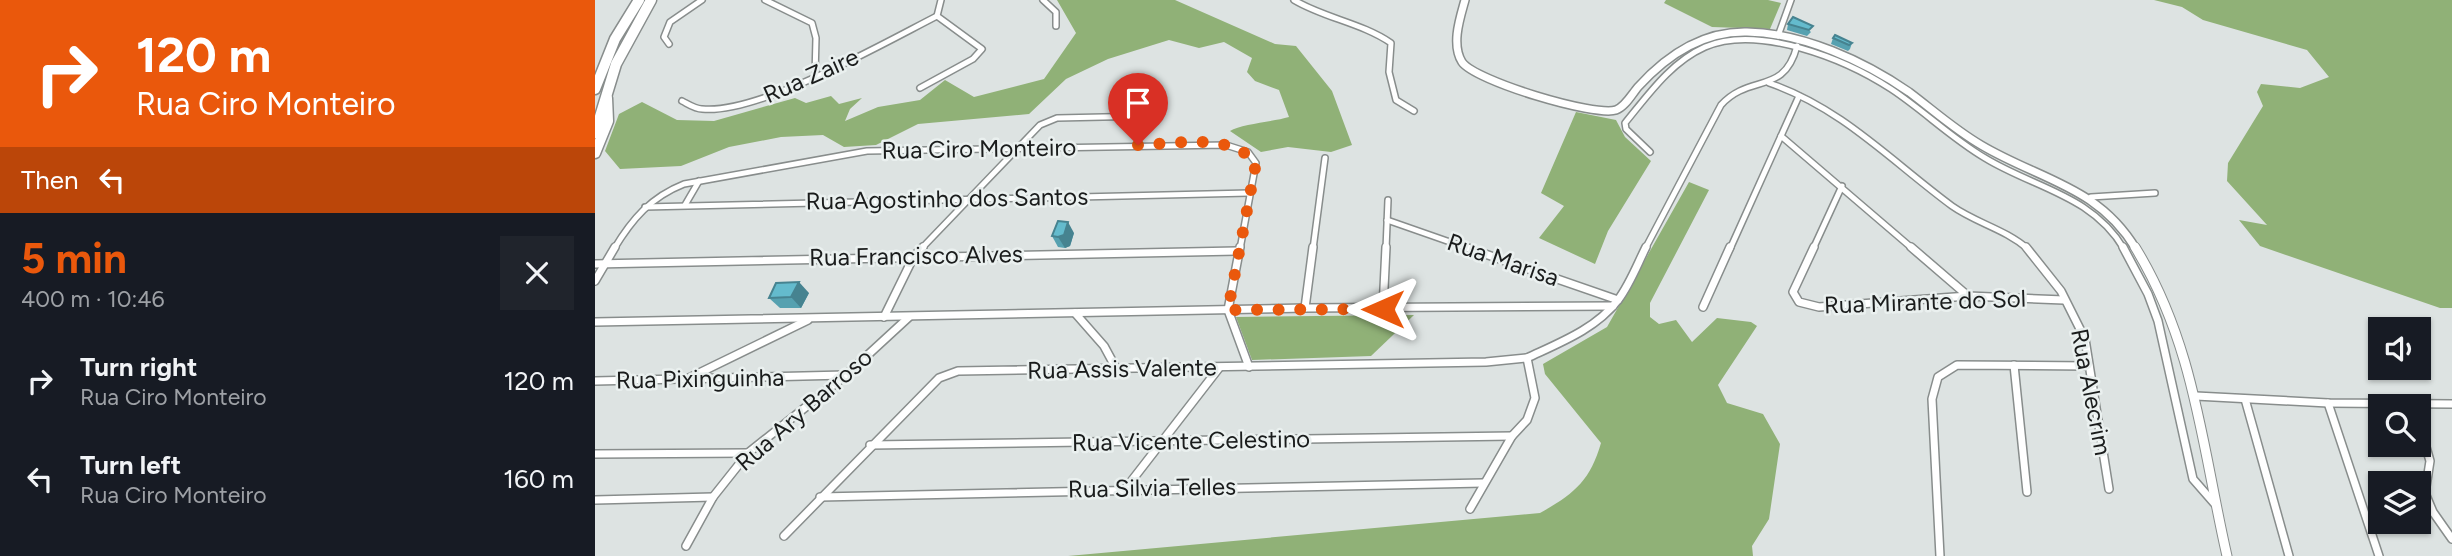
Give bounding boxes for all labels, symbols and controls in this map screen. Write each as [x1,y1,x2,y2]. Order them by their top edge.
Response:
text: 120 m [136,25,271,84]
icon: right [21,28,112,119]
street label: Rua Zaire [759,42,863,109]
pin [1108,73,1168,145]
icon: arrive [1119,84,1157,122]
text: Rua Ciro Monteiro [136,85,396,123]
street label: Rua Ciro Monteiro [881,132,1077,165]
icon: left [93,161,131,199]
text: Then [21,164,79,196]
street label: Rua Agostinho dos Santos [805,182,1089,215]
street label: Rua Marisa [1443,227,1563,292]
text: 5 min [21,233,127,284]
button: close [500,236,574,310]
street label: Rua Francisco Alves [809,239,1023,272]
position arrow [1346,272,1420,346]
street label: Rua Mirante do Sol [1823,283,2026,320]
text: 400 m · 10:46 [21,285,165,313]
map controls [2368,317,2431,534]
button: sound [2368,317,2431,380]
street label: Rua Alecrim [2065,326,2118,458]
street label: Rua Ary Barroso [729,342,878,477]
text: Turn right [80,351,197,383]
street label: Rua Assis Valente [1027,352,1217,385]
icon: right [21,362,59,400]
street label: Rua Pixinguinha [616,363,784,394]
text: 120 m [504,365,574,397]
text: Rua Ciro Monteiro [80,383,267,411]
button: search [2368,394,2431,457]
street label: Rua Vicente Celestino [1072,424,1310,457]
text: Turn left [80,449,181,481]
icon: left [21,460,59,498]
text: 160 m [503,463,574,495]
button: layers [2368,471,2431,534]
street label: Rua Silvia Telles [1068,472,1236,503]
text: Rua Ciro Monteiro [80,481,267,509]

